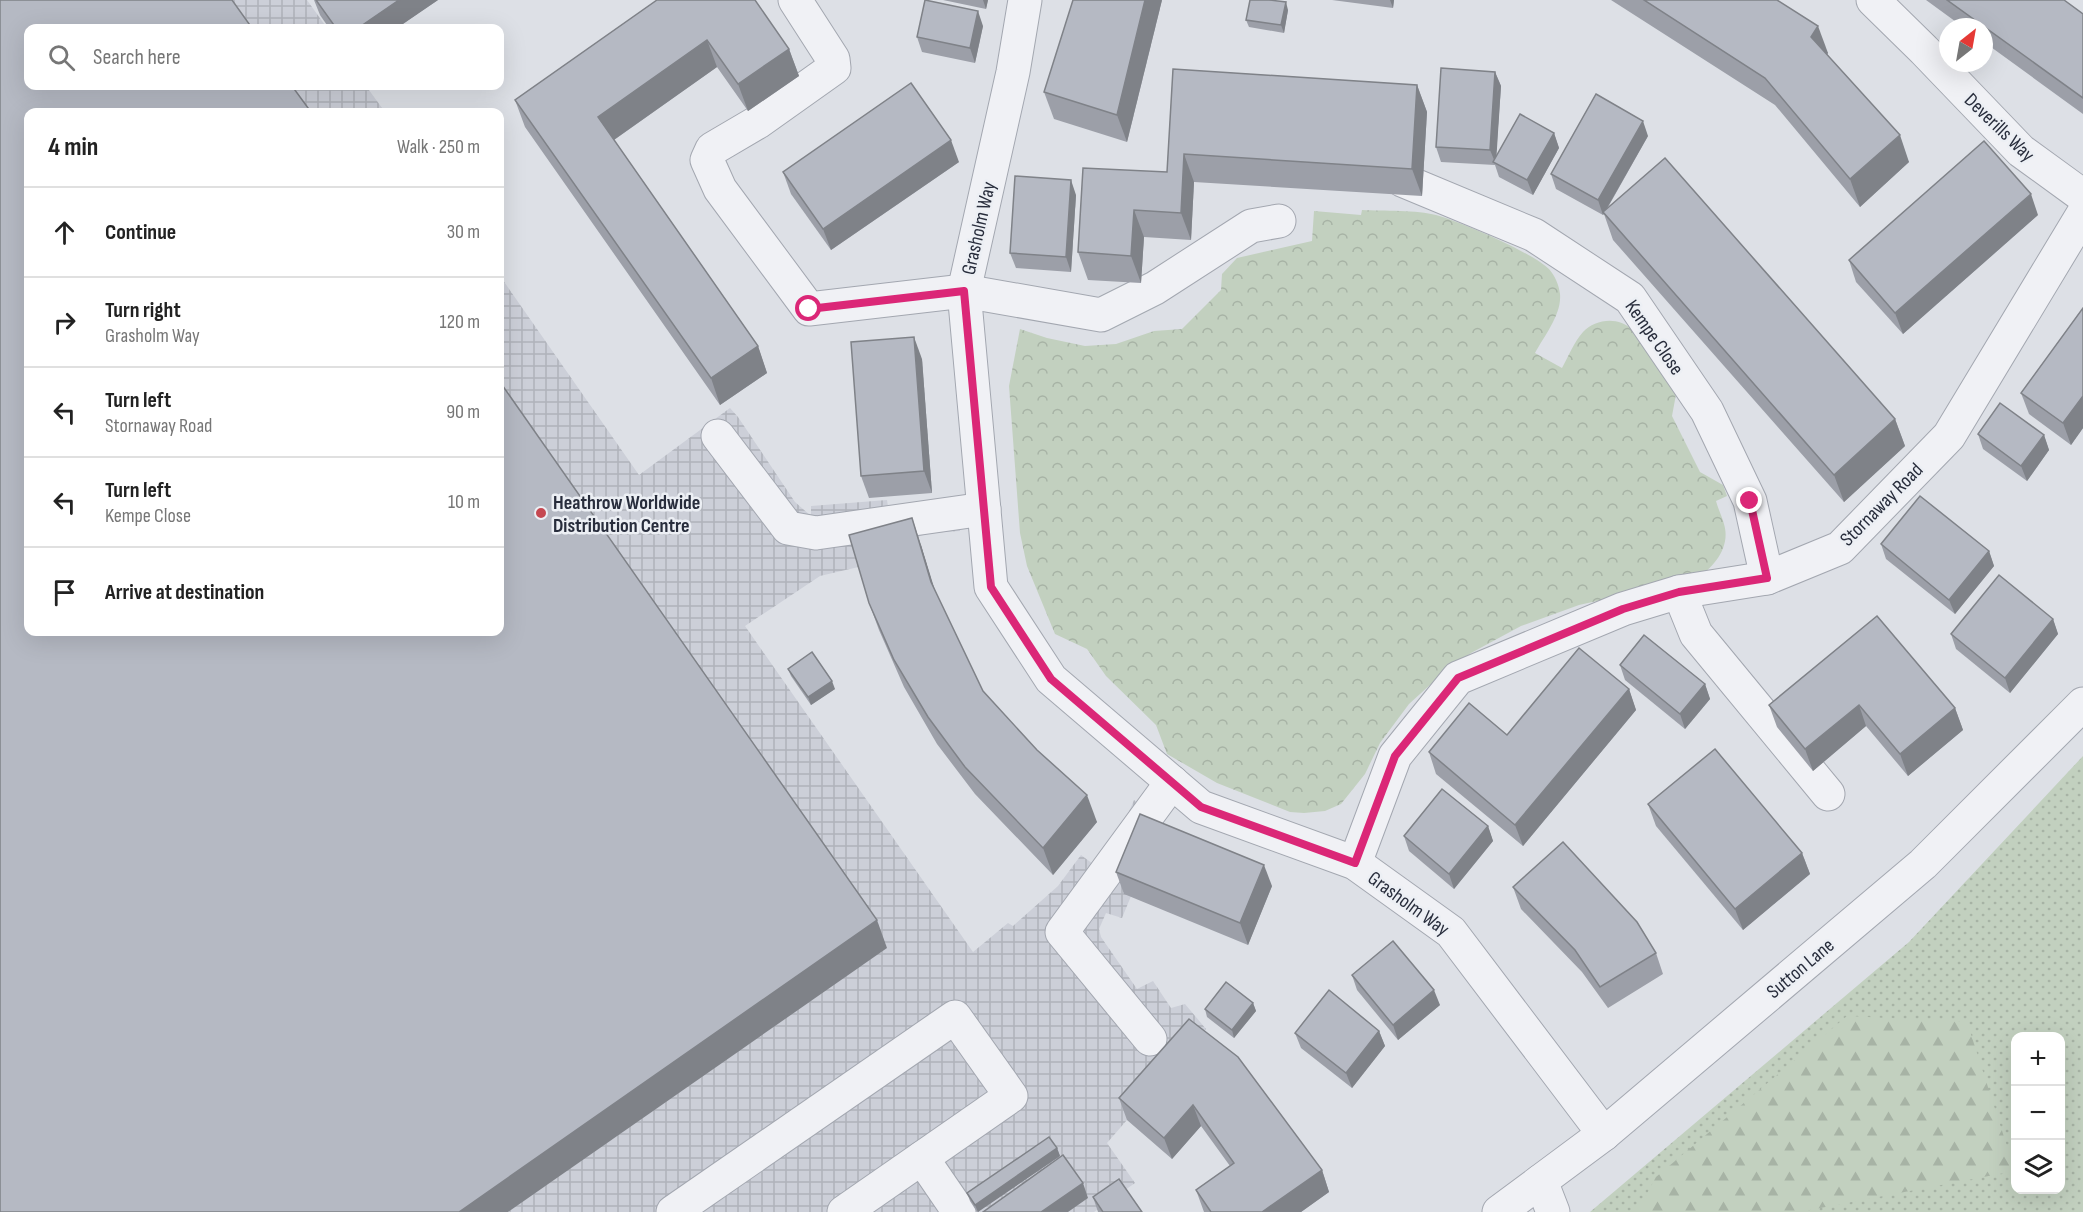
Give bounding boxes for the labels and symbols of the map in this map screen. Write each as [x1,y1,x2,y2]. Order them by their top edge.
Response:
north arrow [1939,18,1993,72]
street label: Deverills Way [1959,88,2040,167]
street label: Grasholm Way [957,179,1001,277]
route start [795,295,821,321]
street label: Kempe Close [1620,295,1689,380]
street label: Stornaway Road [1835,458,1928,551]
route end [1736,487,1762,513]
place label: Heathrow Worldwide Distribution Centre [553,491,700,538]
marker: Heathrow Worldwide Distribution Centre [534,506,548,520]
street label: Grasholm Way [1363,866,1454,942]
street label: Sutton Lane [1762,934,1839,1004]

